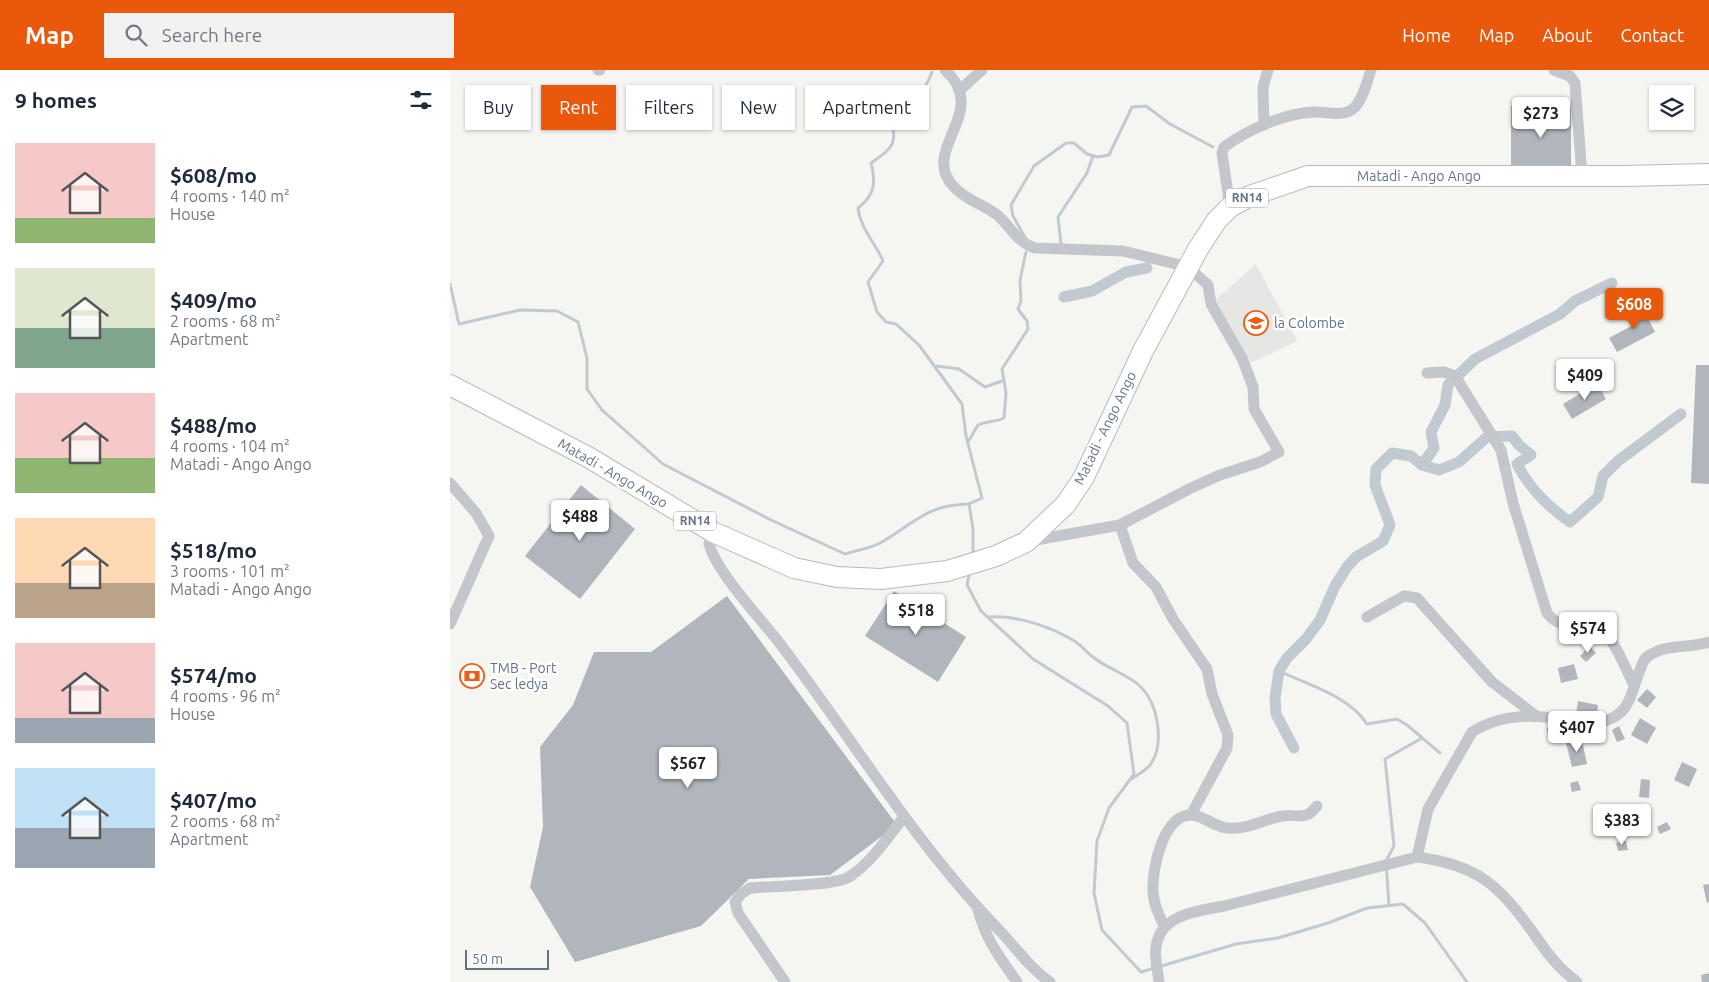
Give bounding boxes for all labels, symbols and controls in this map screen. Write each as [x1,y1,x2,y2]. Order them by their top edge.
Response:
search box [104,13,454,58]
icon: search [122,21,150,49]
text: Map [25,22,74,49]
text: Search here [162,24,262,46]
text: Home [1402,25,1451,45]
text: Map [1479,25,1514,45]
text: About [1542,25,1592,45]
text: Contact [1620,25,1684,45]
chip: Buy [465,85,531,130]
chip: Rent [541,85,616,130]
chip: Filters [626,85,712,130]
chip: New [722,85,795,130]
chip: Apartment [805,85,929,130]
map controls [1649,85,1694,130]
button: layers [1649,85,1694,130]
icon: filters [407,86,435,114]
text: 9 homes [15,88,97,112]
pin: $273 [1511,97,1571,139]
text: $273 [1523,104,1559,122]
icon: home [55,163,115,223]
text: $608/mo [170,163,257,187]
street label: Matadi - Ango Ango [1357,168,1481,184]
text: 4 rooms · 140 m² [170,187,290,205]
road number: RN14 [1226,189,1268,208]
text: House [170,205,215,223]
icon: home [55,288,115,348]
text: $409/mo [170,288,257,312]
pin: $608 [1604,288,1664,330]
text: $608 [1616,295,1652,313]
school or university icon: la Colombe [1243,310,1269,336]
text: 2 rooms · 68 m² [170,312,281,330]
place label: la Colombe [1274,315,1345,331]
text: Apartment [170,330,248,348]
pin: $409 [1555,358,1615,401]
text: $409 [1567,366,1603,384]
street label: Matadi - Ango Ango [1071,369,1139,487]
icon: home [55,413,115,473]
text: $488/mo [170,413,257,437]
street label: Matadi - Ango Ango [555,435,671,511]
text: 4 rooms · 104 m² [170,437,290,455]
text: Matadi - Ango Ango [170,455,312,473]
pin: $488 [550,500,610,542]
text: $488 [562,507,598,525]
road number: RN14 [674,512,716,531]
icon: home [55,538,115,598]
text: $518/mo [170,538,257,562]
text: 3 rooms · 101 m² [170,562,290,580]
text: Matadi - Ango Ango [170,580,312,598]
pin: $518 [886,594,946,636]
text: $518 [898,601,934,619]
pin: $574 [1558,612,1618,654]
text: $574 [1570,619,1606,637]
place label: TMB - Port Sec ledya [490,660,557,692]
icon: home [55,663,115,723]
text: $574/mo [170,663,257,687]
bank icon: TMB - Port Sec ledya [459,663,485,689]
text: 4 rooms · 96 m² [170,687,281,705]
text: House [170,705,215,723]
pin: $407 [1547,710,1607,753]
text: $407 [1559,718,1595,736]
pin: $567 [658,746,718,789]
text: $567 [670,754,706,772]
icon: home [55,788,115,848]
text: $407/mo [170,788,257,812]
pin: $383 [1592,804,1652,846]
text: $383 [1604,811,1640,829]
text: 2 rooms · 68 m² [170,812,281,830]
text: Apartment [170,830,248,848]
scale bar [465,947,549,970]
text: 50 m [472,951,503,967]

